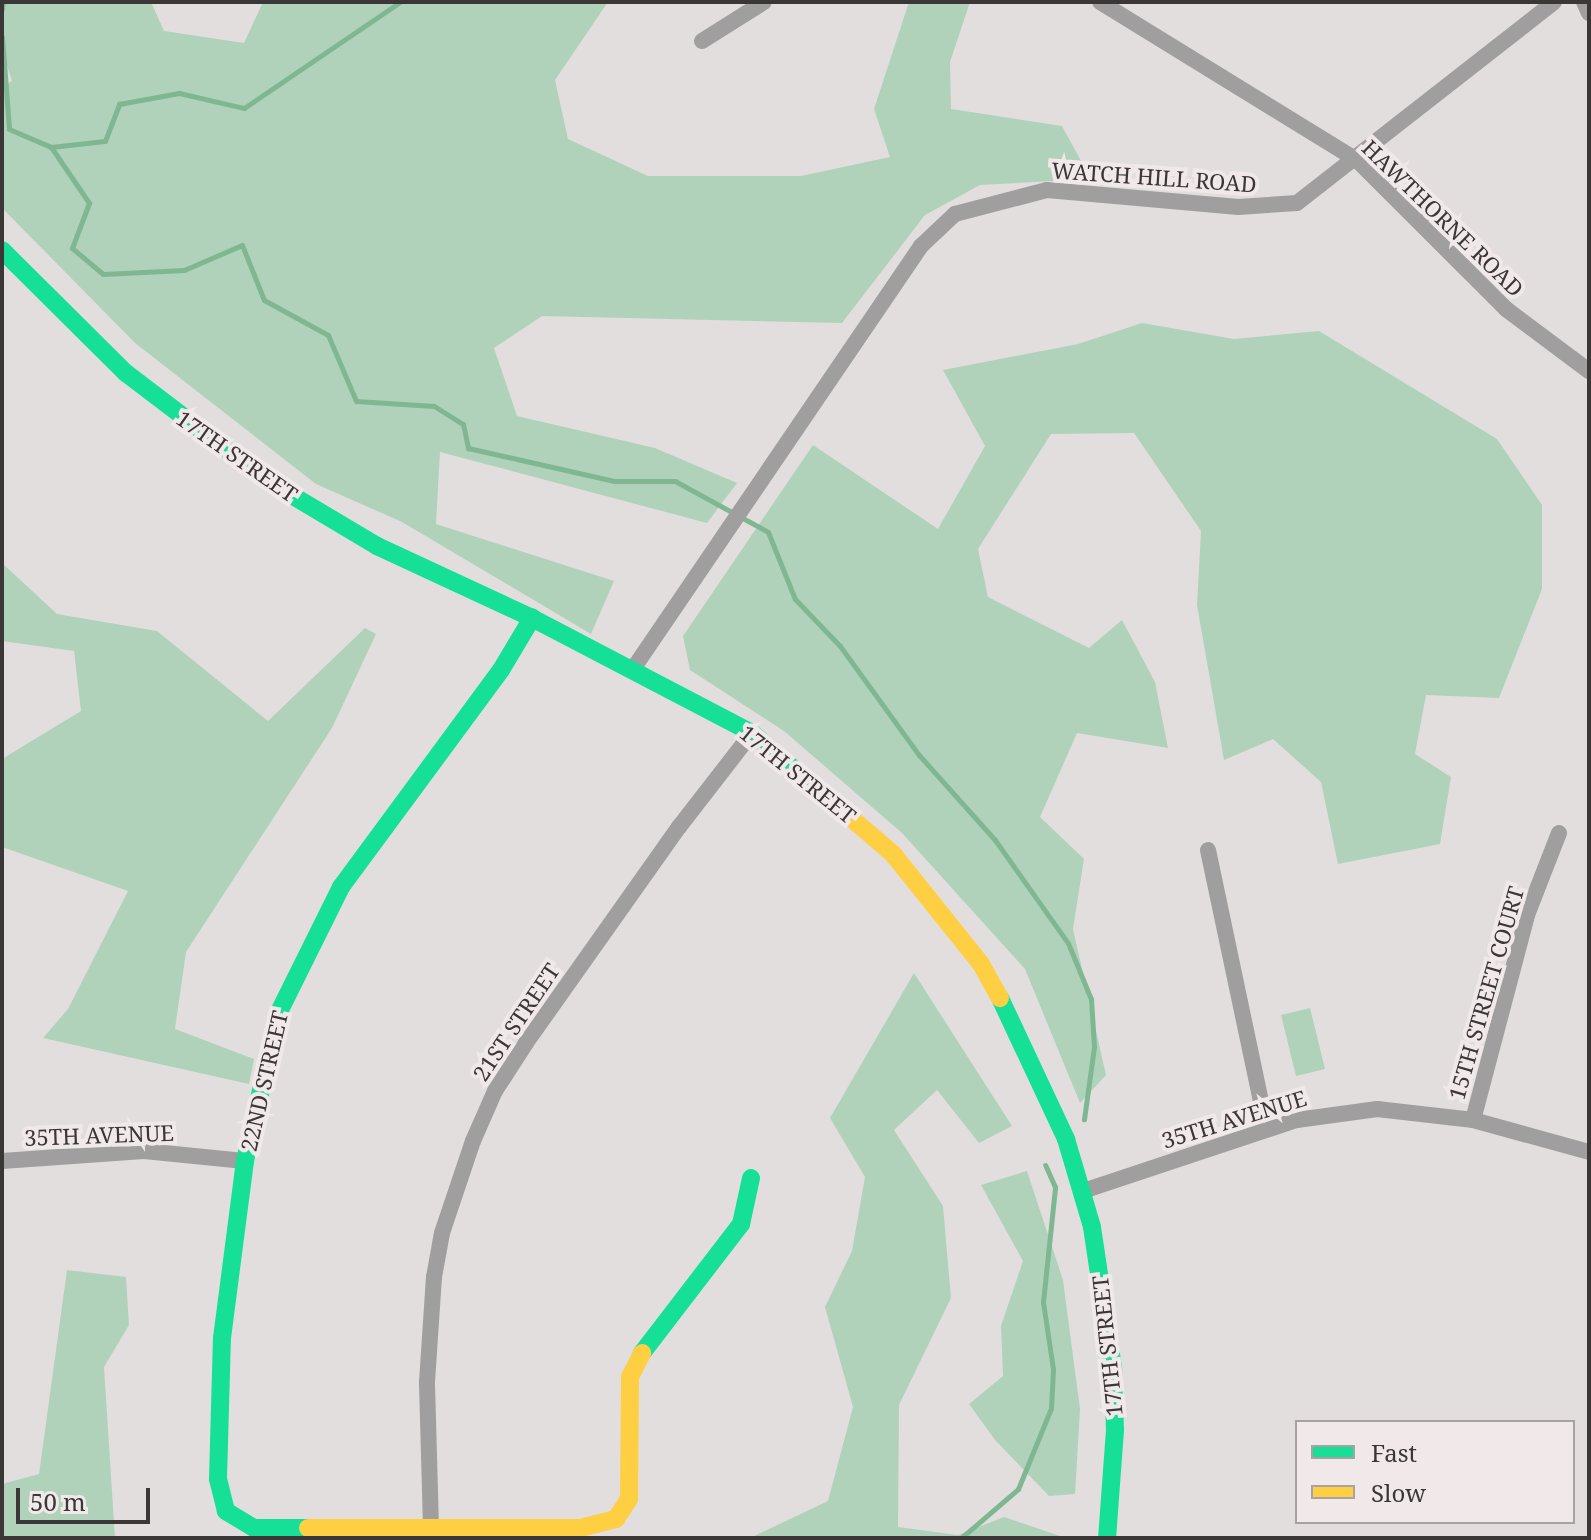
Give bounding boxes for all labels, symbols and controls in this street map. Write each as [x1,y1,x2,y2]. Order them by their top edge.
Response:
street label: HAWTHORNE ROAD [1357,134,1529,302]
street label: WATCH HILL ROAD [1051,157,1257,197]
street label: 17TH STREET [171,405,303,507]
street label: 17TH STREET [735,719,861,829]
street label: 15TH STREET COURT [1443,883,1529,1103]
street label: 21ST STREET [467,958,565,1086]
street label: 22ND STREET [235,1008,293,1154]
street label: 35TH AVENUE [1159,1084,1309,1154]
street label: 35TH AVENUE [24,1119,174,1151]
street label: 17TH STREET [1086,1274,1128,1418]
legend [1295,1420,1575,1524]
text: Fast [1371,1436,1417,1469]
scale bar [20,1472,154,1522]
text: Slow [1371,1476,1426,1509]
text: 50 m [30,1485,86,1518]

